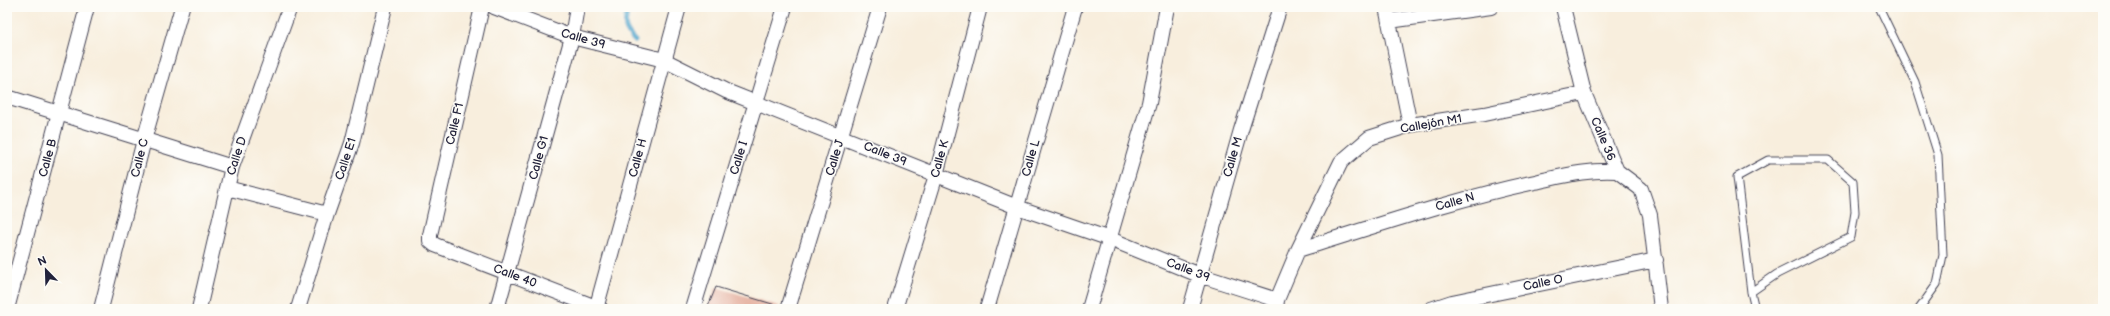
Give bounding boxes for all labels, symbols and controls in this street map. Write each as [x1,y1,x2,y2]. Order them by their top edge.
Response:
street label: Calle 39 [559,26,607,52]
street label: Calle F1 [443,101,467,147]
street label: Callejón M1 [1399,111,1463,137]
street label: Calle 36 [1587,115,1619,163]
street label: Calle D [224,135,250,177]
street label: Calle G1 [526,135,552,181]
street label: Calle M [1220,135,1246,179]
street label: Calle E1 [332,136,360,182]
street label: Calle B [36,137,60,179]
street label: Calle C [128,137,152,179]
street label: Calle H [626,137,650,179]
street label: Calle J [822,138,848,178]
street label: Calle K [928,138,952,180]
street label: Calle L [1019,138,1043,178]
street label: Calle I [727,139,751,177]
street label: Calle 39 [861,139,909,169]
street label: Calle N [1434,189,1476,215]
north arrow [26,250,66,290]
text: N [36,254,49,269]
street label: Calle 39 [1164,255,1212,285]
street label: Calle 40 [491,261,539,291]
street label: Calle O [1522,271,1564,295]

